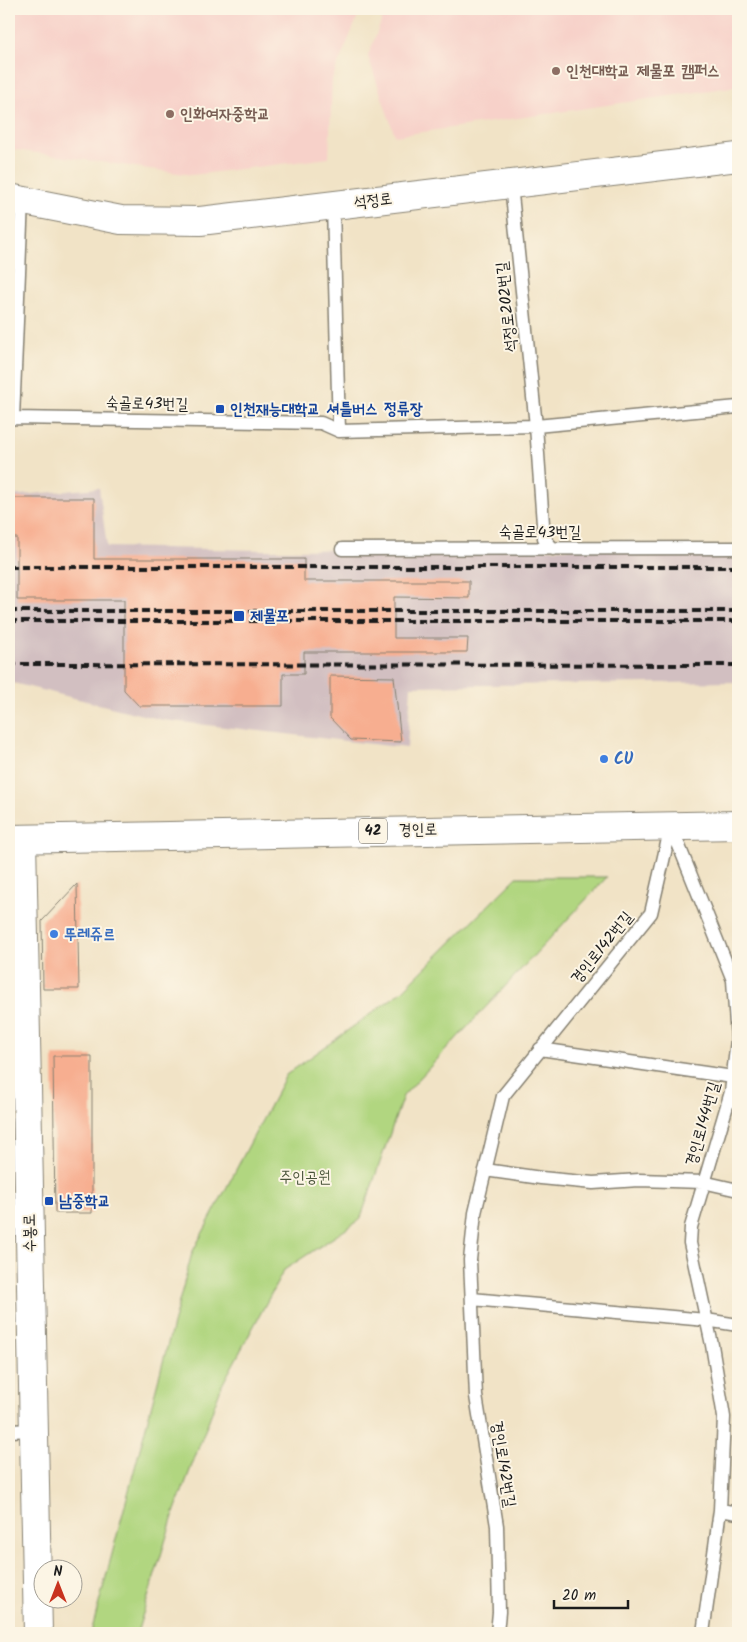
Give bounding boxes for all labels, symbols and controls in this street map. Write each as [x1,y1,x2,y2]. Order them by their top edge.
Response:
place label: 인천대학교 제물포 캠퍼스 [566,59,720,84]
marker: 인천대학교 제물포 캠퍼스 [550,65,562,77]
place label: 인화여자중학교 [180,102,270,127]
marker: 인화여자중학교 [164,108,176,120]
street label: 석정로 [352,186,394,216]
street label: 석정로202번길 [490,260,524,354]
street label: 숙골로43번길 [106,391,188,417]
place label: 인천재능대학교 셔틀버스 정류장 [230,397,423,422]
marker: 인천재능대학교 셔틀버스 정류장 [214,403,226,415]
street label: 숙골로43번길 [499,520,581,545]
place label: 제물포 [250,604,289,629]
marker: 제물포 [232,609,246,623]
place label: CU [614,747,634,772]
marker: CU [598,753,610,765]
street label: 경인로 [398,817,438,843]
road number: 42 [359,818,387,844]
street label: 경인로142번길 [565,906,639,990]
place label: 뚜레쥬르 [64,922,116,947]
marker: 뚜레쥬르 [48,928,60,940]
street label: 경인로144번길 [679,1079,727,1169]
park label: 주인공원 [279,1165,331,1190]
place label: 남중학교 [59,1189,111,1214]
marker: 남중학교 [43,1195,55,1207]
street label: 수봉로 [17,1213,43,1253]
street label: 경인로142번길 [484,1419,522,1509]
north arrow [32,1560,82,1610]
text: N [54,1561,63,1583]
scale bar [554,1577,628,1609]
text: 20 m [562,1584,596,1608]

